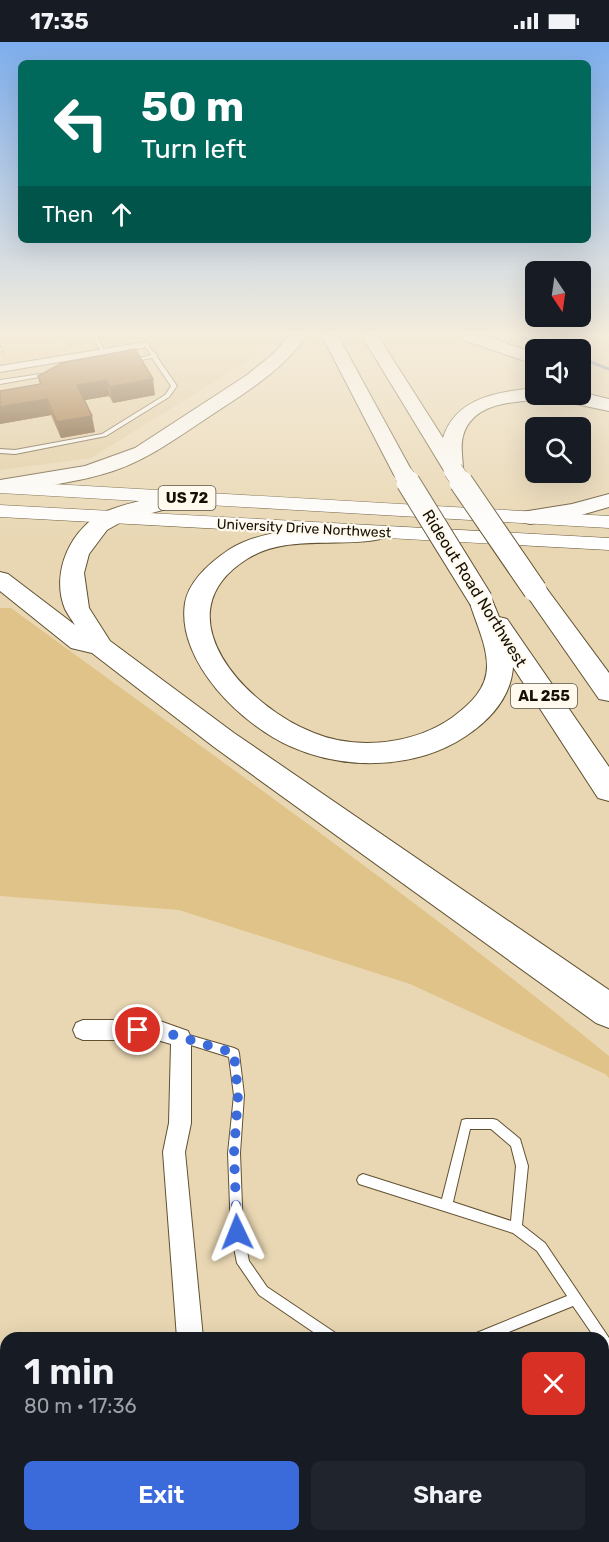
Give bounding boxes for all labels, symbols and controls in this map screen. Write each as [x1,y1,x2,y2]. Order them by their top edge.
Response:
text: 17:35 [30,8,89,35]
text: 50 m [141,82,244,132]
icon: left [42,84,120,162]
text: Turn left [141,133,246,165]
icon: ahead [105,198,138,231]
text: Then [42,201,93,228]
north arrow [525,261,591,327]
map controls [525,261,591,483]
button: sound [525,339,591,405]
button: search [525,417,591,483]
road number: US 72 [158,486,216,510]
street label: Rideout Road Northwest [418,506,531,670]
street label: University Drive Northwest [216,515,392,542]
road number: AL 255 [511,684,577,708]
pin [112,1004,163,1055]
icon: arrive [121,1013,154,1046]
position arrow [205,1200,269,1264]
text: 1 min [24,1350,115,1393]
button: close [522,1352,585,1415]
text: 80 m · 17:36 [24,1394,137,1418]
button: Exit [24,1461,299,1530]
button: Share [311,1461,585,1530]

